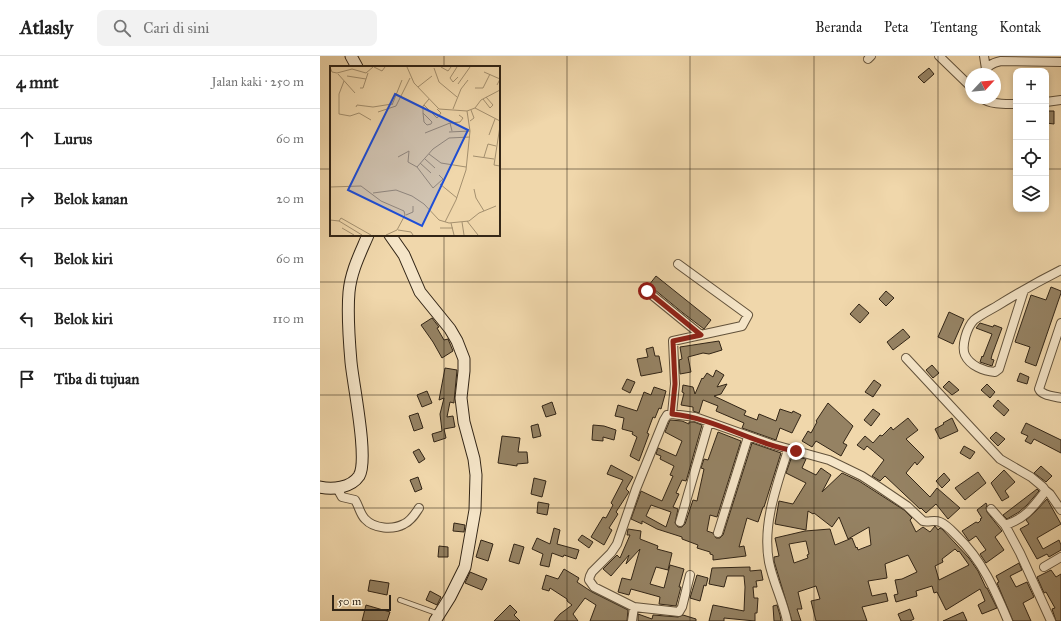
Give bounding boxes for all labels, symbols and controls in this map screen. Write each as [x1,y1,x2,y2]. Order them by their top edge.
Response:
search box [97,10,377,46]
text: Atlasly [20,16,73,39]
icon: search [111,17,133,39]
text: Cari di sini [143,19,209,37]
text: Beranda [815,19,862,36]
text: Peta [884,19,908,36]
text: Tentang [930,19,977,36]
text: Kontak [999,19,1041,36]
inset map [330,66,500,236]
north arrow [965,68,1001,104]
map controls [1013,68,1049,212]
button: + [1013,68,1049,104]
text: 4 mnt [16,72,59,93]
text: Jalan kaki · 250 m [212,74,304,90]
button: − [1013,104,1049,140]
icon: ahead [16,128,38,150]
text: Lurus [54,130,92,148]
text: 60 m [276,131,304,147]
button: locate [1013,140,1049,176]
button: layers [1013,176,1049,212]
icon: right [16,188,38,210]
text: Belok kanan [54,190,128,208]
text: 20 m [276,191,304,207]
icon: left [16,248,38,270]
text: Belok kiri [54,250,113,268]
text: 60 m [276,251,304,267]
route start [638,282,656,300]
icon: left [16,308,38,330]
text: Belok kiri [54,310,113,328]
text: 110 m [272,311,304,327]
icon: arrive [16,368,38,390]
text: Tiba di tujuan [54,370,139,388]
route end [787,442,805,460]
scale bar [332,593,391,612]
text: 50 m [338,595,361,608]

